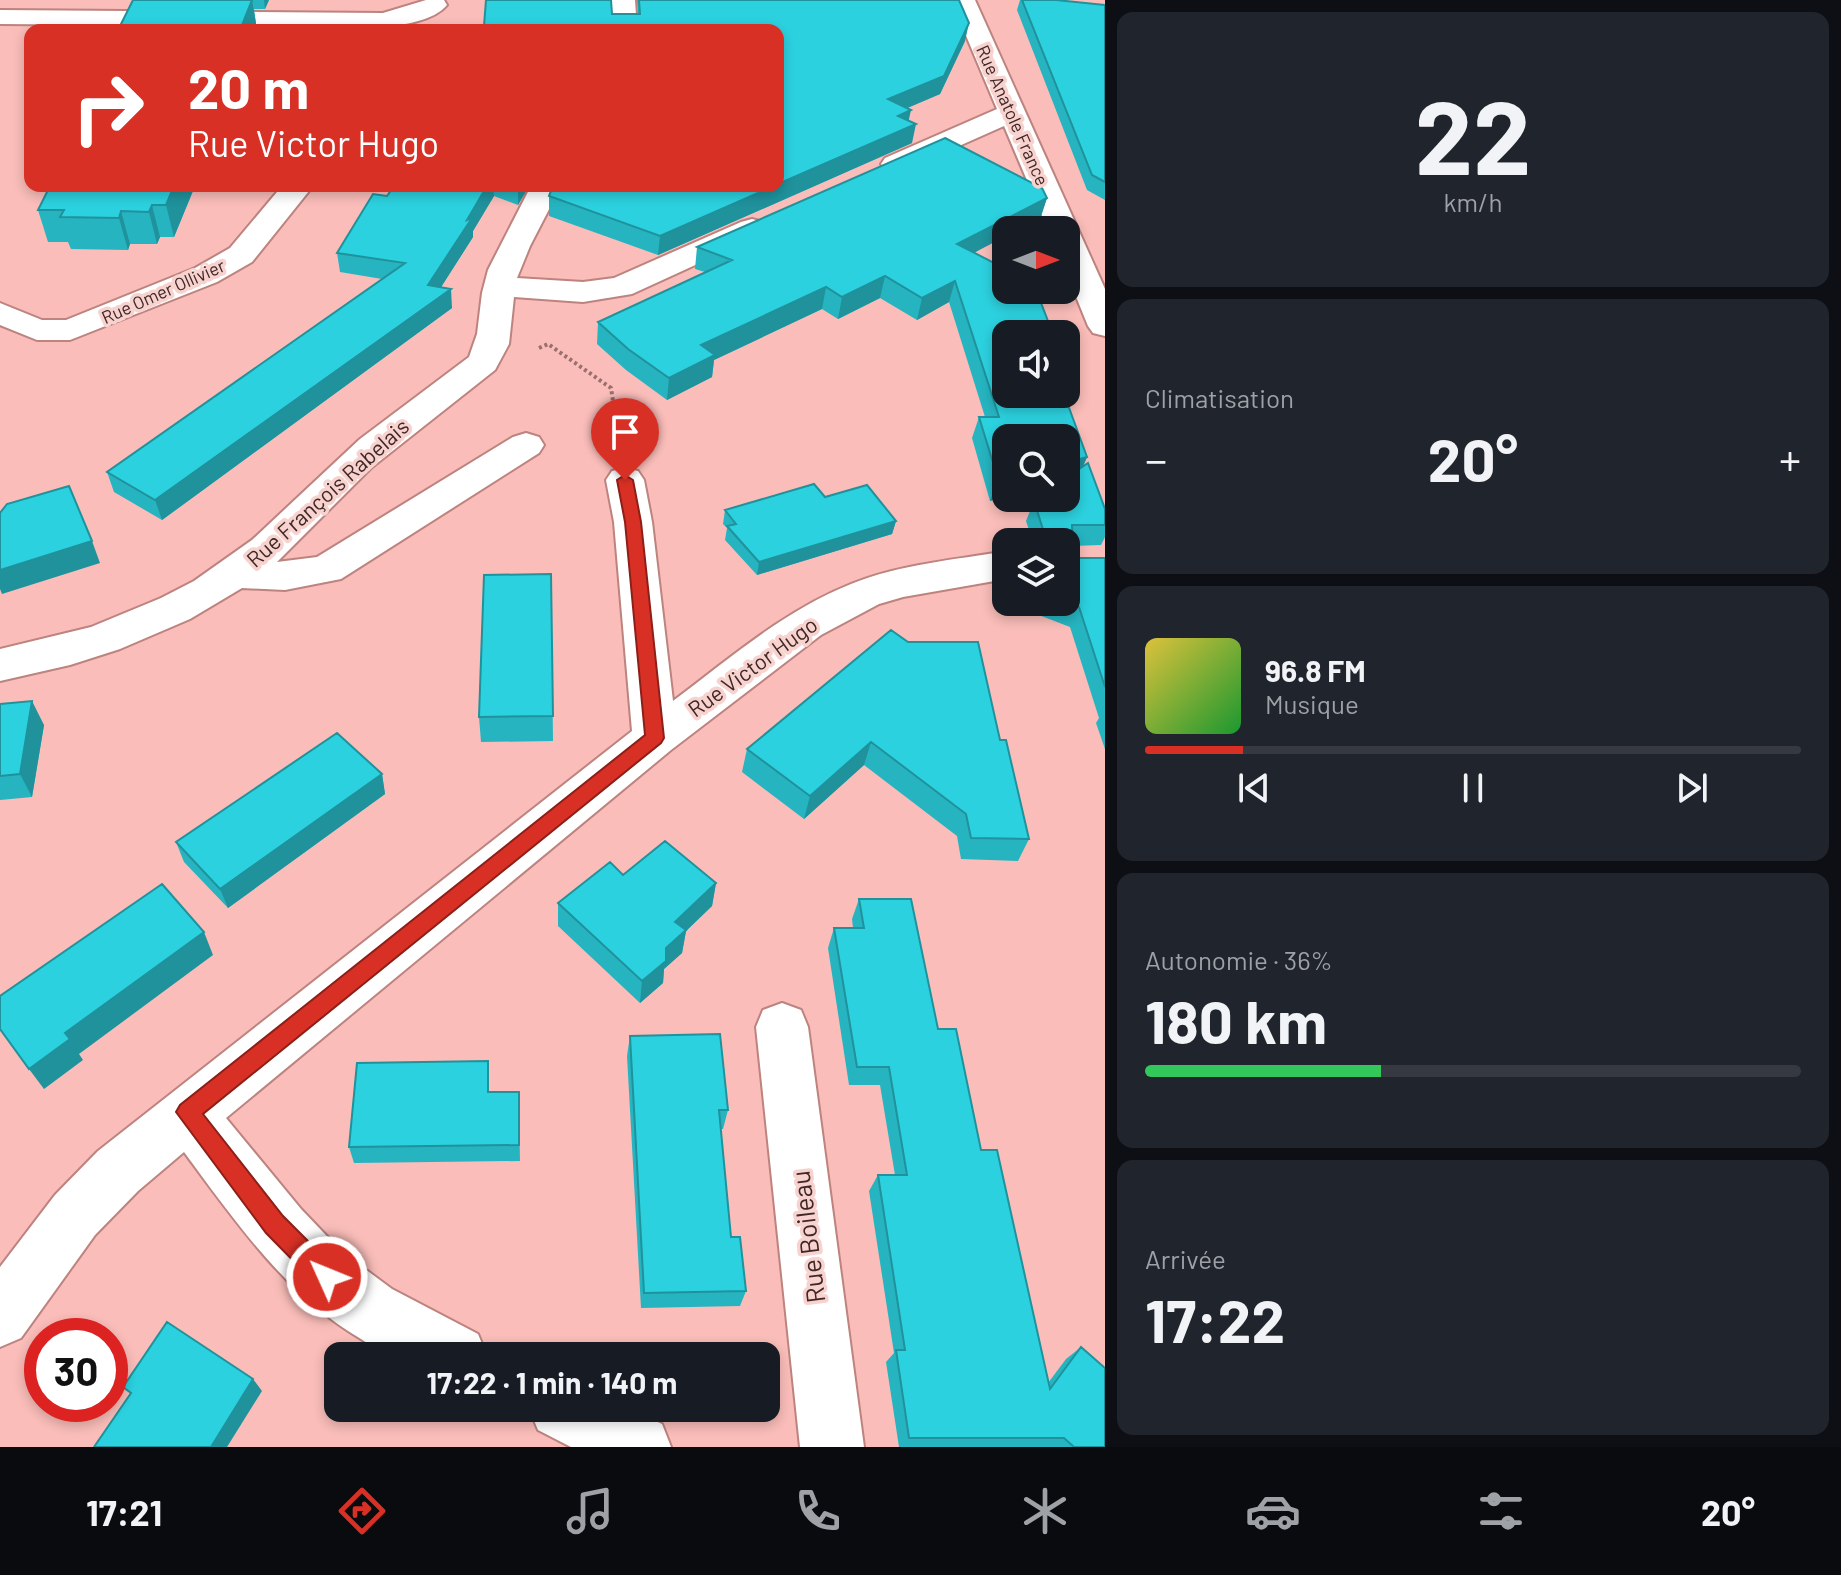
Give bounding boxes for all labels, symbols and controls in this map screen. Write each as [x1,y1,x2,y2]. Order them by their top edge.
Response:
street label: Rue Anatole France [972,41,1054,189]
text: 20 m [188,53,309,120]
icon: right [56,56,160,160]
text: 22 [1415,71,1531,196]
text: Rue Victor Hugo [188,121,439,164]
text: km/h [1444,186,1502,217]
north arrow [992,216,1080,304]
map controls [992,216,1080,616]
street label: Rue Omer Ollivier [98,254,229,328]
button: sound [992,320,1080,408]
text: Climatisation [1145,382,1294,413]
pin [591,398,659,480]
icon: arrive [603,410,647,454]
street label: Rue François Rabelais [241,412,413,572]
text: 20° [1428,422,1518,494]
button: search [992,424,1080,512]
text: − [1145,432,1167,485]
text: + [1779,432,1801,485]
button: layers [992,528,1080,616]
street label: Rue Victor Hugo [682,610,822,722]
text: 96.8 FM [1265,652,1366,688]
text: Musique [1265,688,1359,719]
icon: previous [1232,766,1276,810]
icon: pause [1451,766,1495,810]
icon: next [1670,766,1714,810]
text: Autonomie · 36% [1145,944,1333,975]
text: 180 km [1145,984,1327,1056]
street label: Rue Boileau [784,1169,830,1305]
position arrow [285,1235,369,1319]
text: Arrivée [1145,1243,1226,1274]
text: 17:22 [1145,1283,1285,1355]
speed limit sign: 30 [24,1318,128,1422]
text: 17:22 · 1 min · 140 m [427,1364,677,1400]
icon: directions [334,1483,390,1539]
icon: music [562,1483,618,1539]
icon: phone [790,1483,846,1539]
icon: climate [1017,1483,1073,1539]
icon: car [1245,1483,1301,1539]
icon: filters [1473,1483,1529,1539]
text: 17:21 [86,1490,162,1533]
text: 20° [1701,1490,1755,1533]

